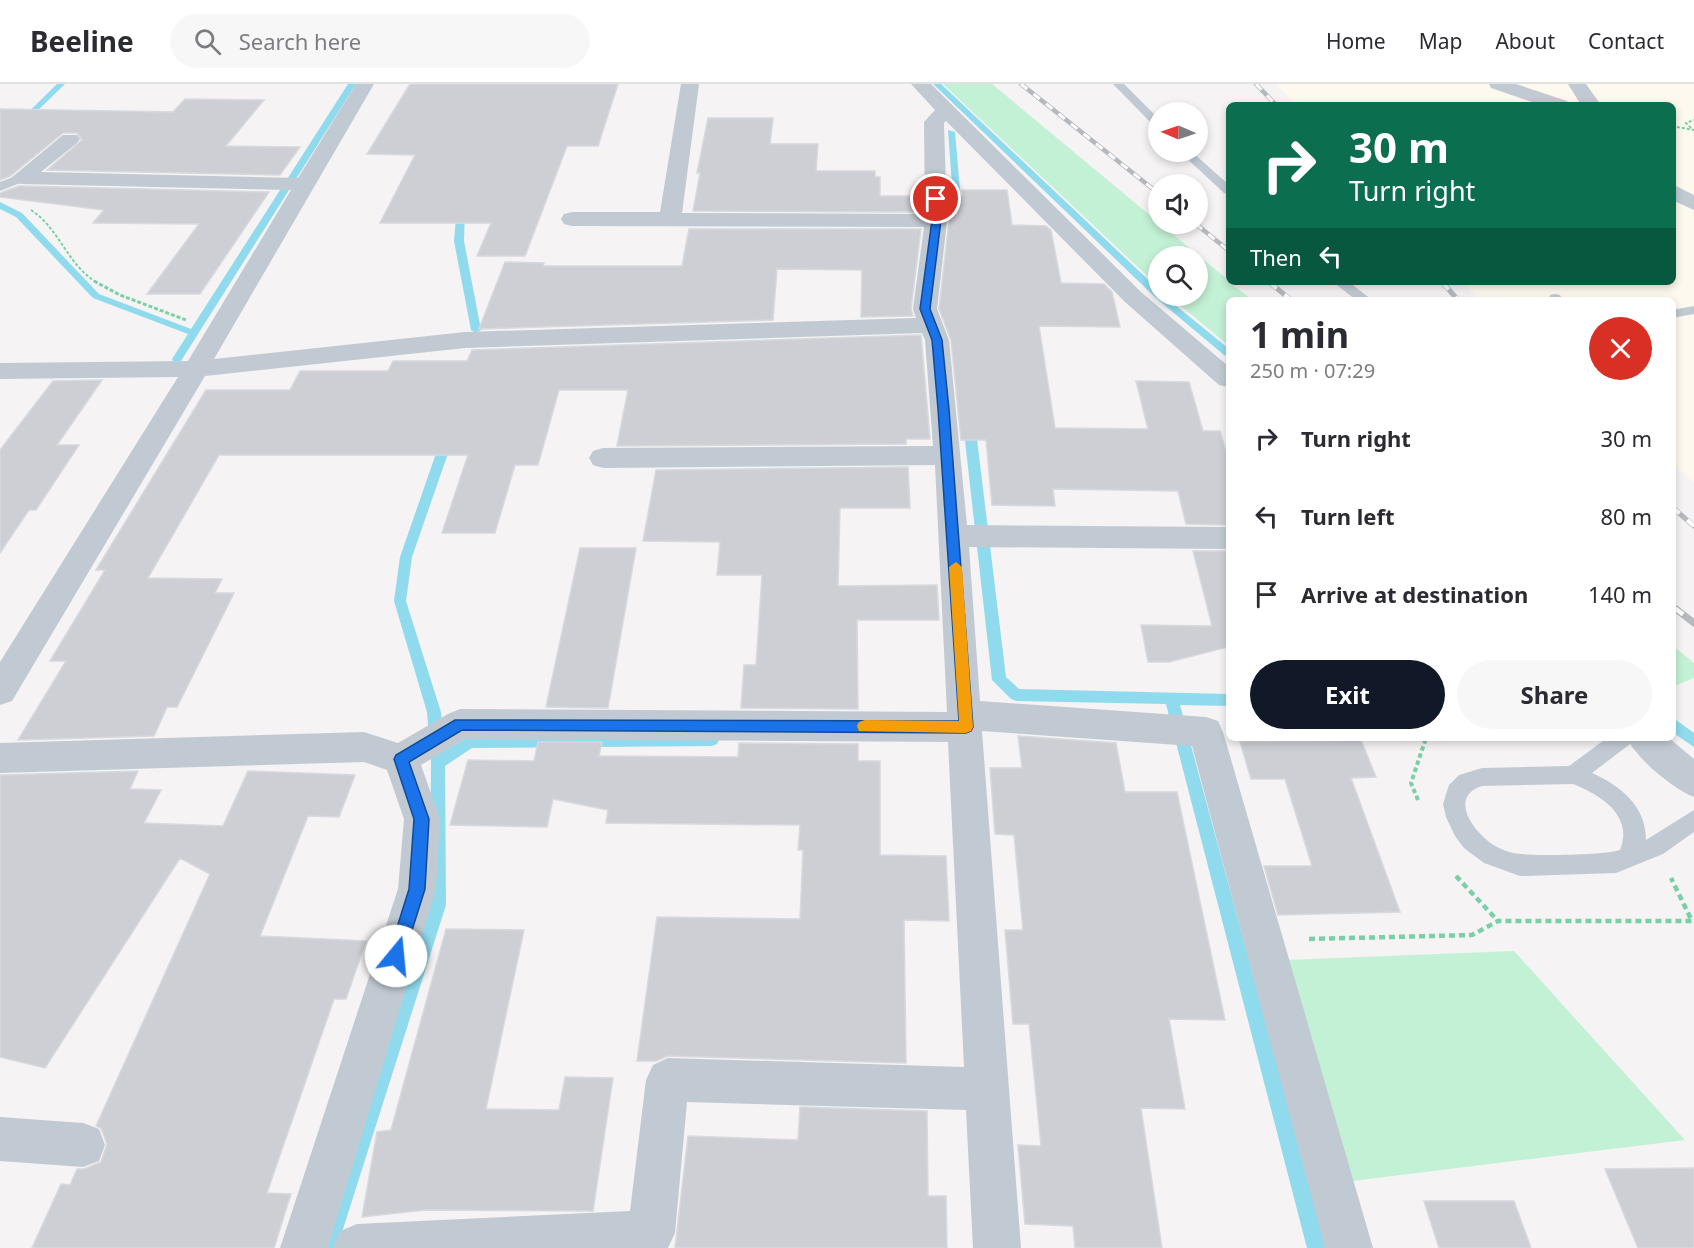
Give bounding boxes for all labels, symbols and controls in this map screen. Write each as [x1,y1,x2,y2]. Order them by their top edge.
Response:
search box [170,14,590,68]
text: Beeline [30,22,134,60]
icon: search [191,25,224,58]
text: Search here [239,26,361,56]
text: Home [1326,27,1386,55]
text: Map [1419,27,1462,55]
text: About [1495,27,1555,55]
text: Contact [1588,27,1664,55]
north arrow [1148,102,1208,162]
map controls [1148,102,1208,306]
text: 30 m [1349,118,1449,175]
icon: right [1250,126,1328,204]
text: Turn right [1349,172,1475,209]
pin [910,173,961,224]
button: sound [1148,174,1208,234]
icon: arrive [919,182,952,215]
icon: left [1314,240,1347,273]
text: Then [1250,242,1302,272]
button: search [1148,246,1208,306]
text: 1 min [1250,310,1349,359]
button: close [1589,317,1652,380]
text: 250 m · 07:29 [1250,357,1375,384]
icon: right [1250,422,1283,455]
text: Turn right [1301,423,1411,453]
text: 30 m [1601,423,1652,453]
icon: left [1250,500,1283,533]
text: Turn left [1301,501,1395,531]
text: 80 m [1601,501,1652,531]
icon: arrive [1250,578,1283,611]
text: Arrive at destination [1301,579,1528,609]
text: 140 m [1588,579,1652,609]
button: Exit [1250,660,1445,729]
button: Share [1457,660,1652,729]
position arrow [364,924,428,988]

